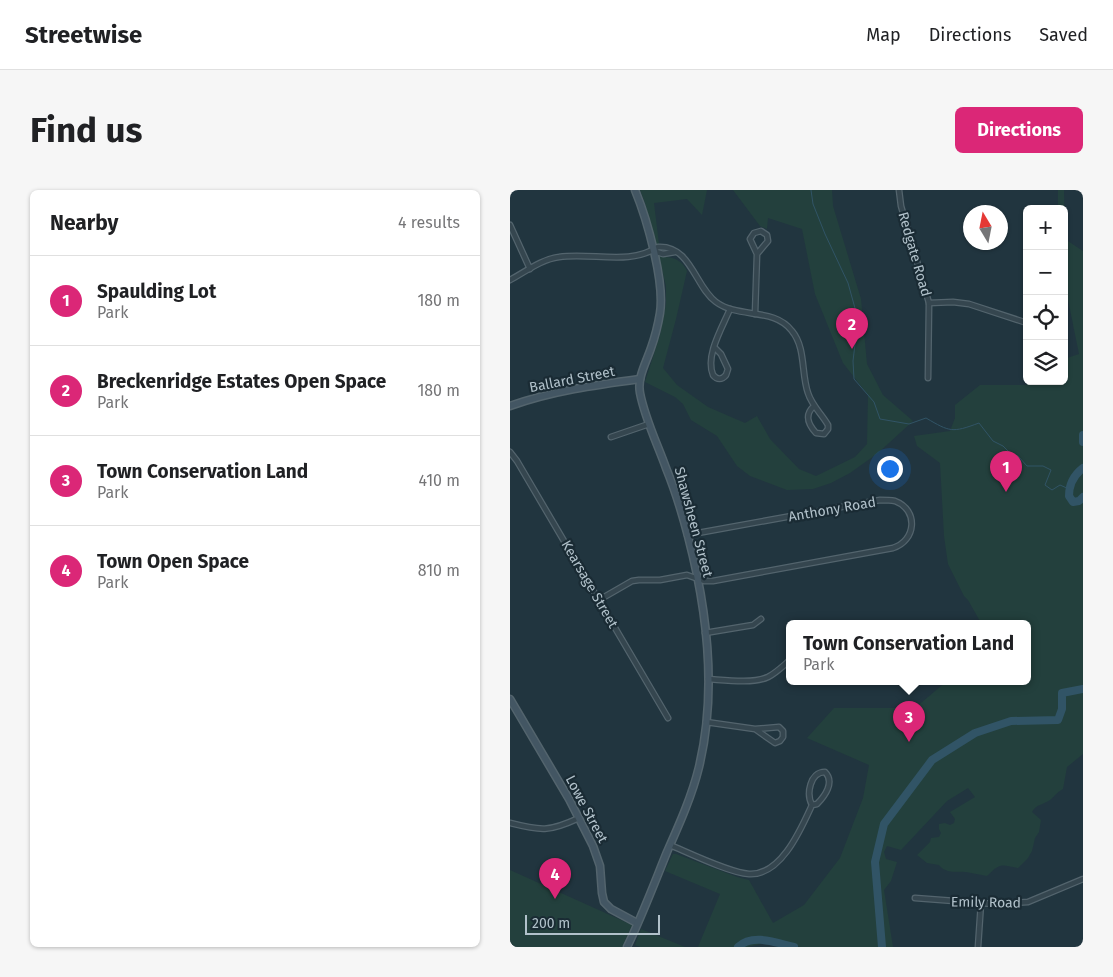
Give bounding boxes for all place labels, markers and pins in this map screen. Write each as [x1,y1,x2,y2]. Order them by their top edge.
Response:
pin: 2 [836,308,868,349]
pin: 1 [990,451,1022,492]
pin: 3 [893,701,925,742]
pin: 4 [539,858,571,899]

